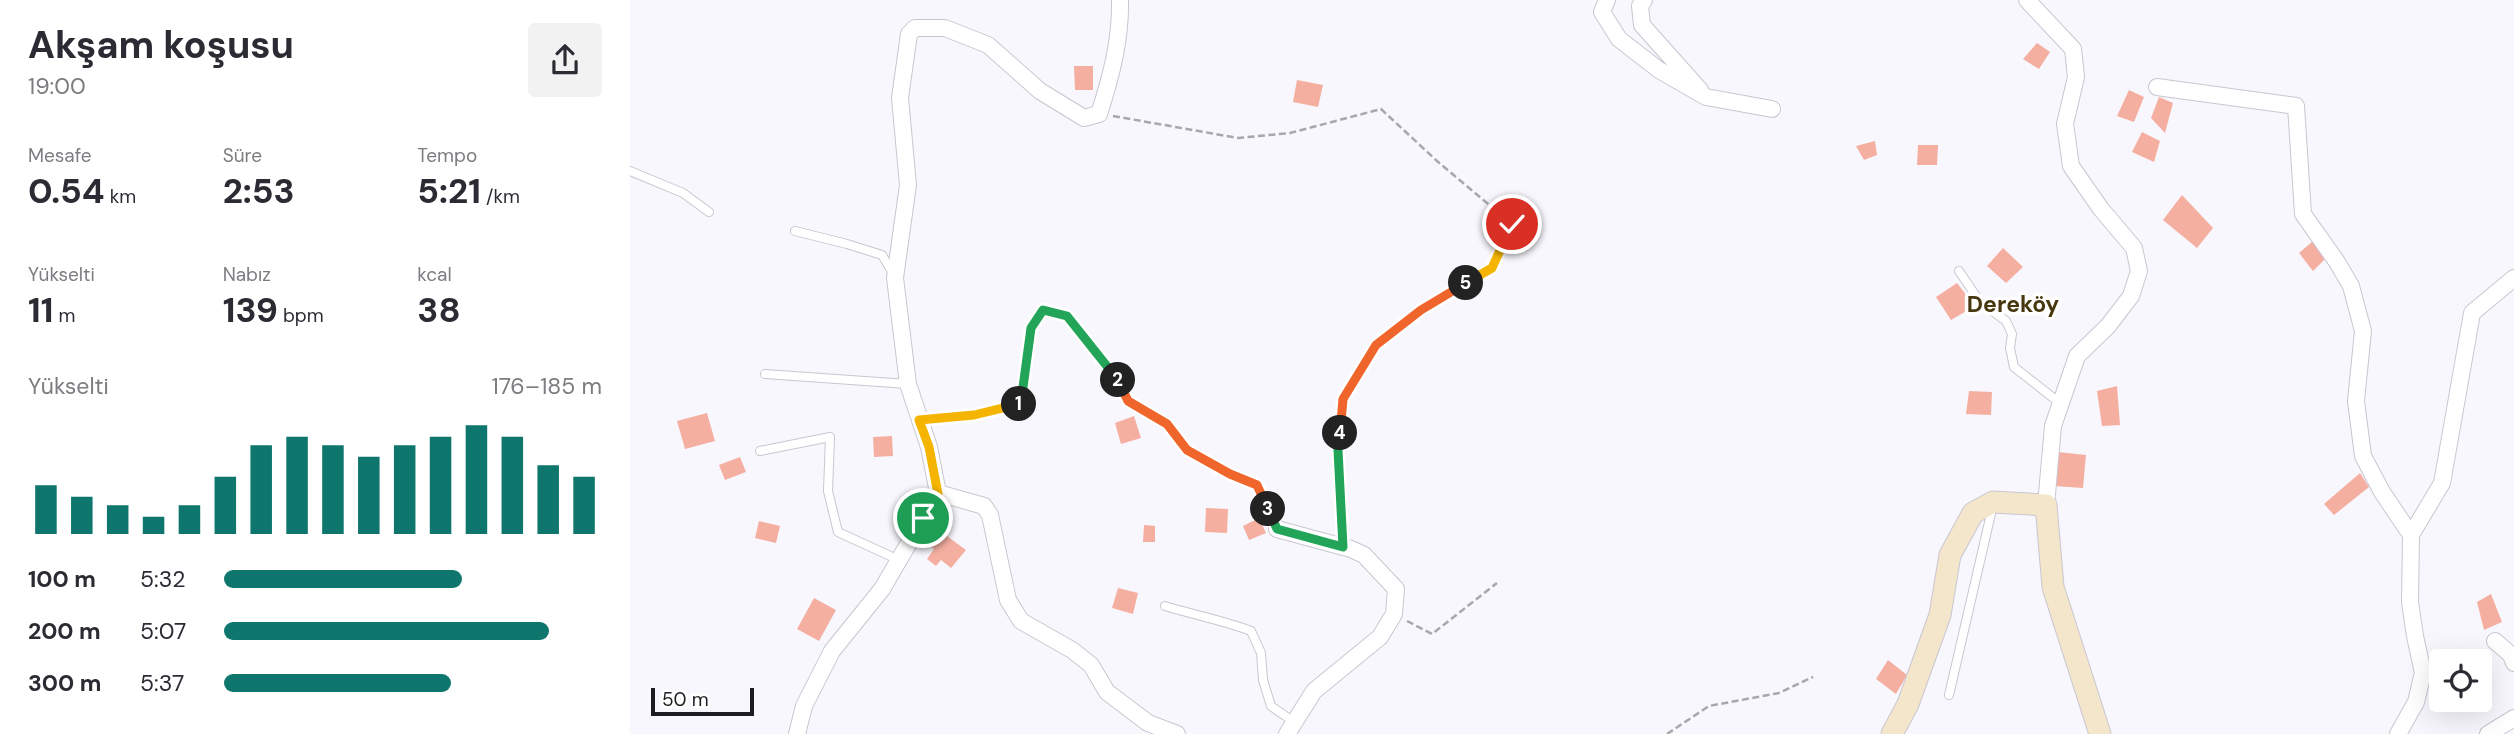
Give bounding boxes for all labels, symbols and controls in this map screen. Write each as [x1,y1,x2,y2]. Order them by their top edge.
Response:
text: Akşam koşusu [28,20,294,70]
button: share [528,23,602,97]
text: 19:00 [28,71,86,101]
text: Mesafe [28,143,92,168]
text: Süre [223,143,262,168]
text: Tempo [417,143,477,168]
text: 0.54 [28,168,105,214]
text: 2:53 [223,168,295,214]
text: 5:21 [417,168,481,214]
text: km [105,184,136,209]
text: /km [481,184,520,209]
pin [1482,194,1542,254]
icon: check [1493,205,1531,243]
text: Yükselti [28,262,95,287]
text: Nabız [223,262,271,287]
text: kcal [417,262,452,287]
pin: 5 [1448,266,1484,300]
text: 5 [1460,270,1471,295]
text: 11 [28,287,53,333]
text: 139 [223,287,278,333]
text: 38 [417,287,461,333]
district label: Dereköy [1967,289,2059,319]
text: m [53,303,75,328]
text: bpm [278,303,324,328]
pin: 2 [1100,362,1135,398]
text: 2 [1112,367,1123,392]
text: Yükselti [28,371,109,401]
text: 176–185 m [492,371,602,401]
pin: 1 [1002,386,1036,422]
text: 1 [1015,391,1022,416]
pin: 4 [1322,416,1358,450]
text: 4 [1333,420,1346,445]
pin [893,488,953,548]
pin: 3 [1250,491,1286,526]
text: 3 [1262,496,1273,521]
icon: arrive [904,499,942,537]
text: 100 m [28,564,96,594]
text: 5:32 [140,564,186,594]
text: 200 m [28,616,101,646]
text: 5:07 [140,616,186,646]
map controls [2429,649,2492,712]
button: locate [2429,649,2492,712]
text: 300 m [28,668,101,698]
text: 5:37 [140,668,184,698]
scale bar [651,685,754,717]
text: 50 m [662,687,709,712]

